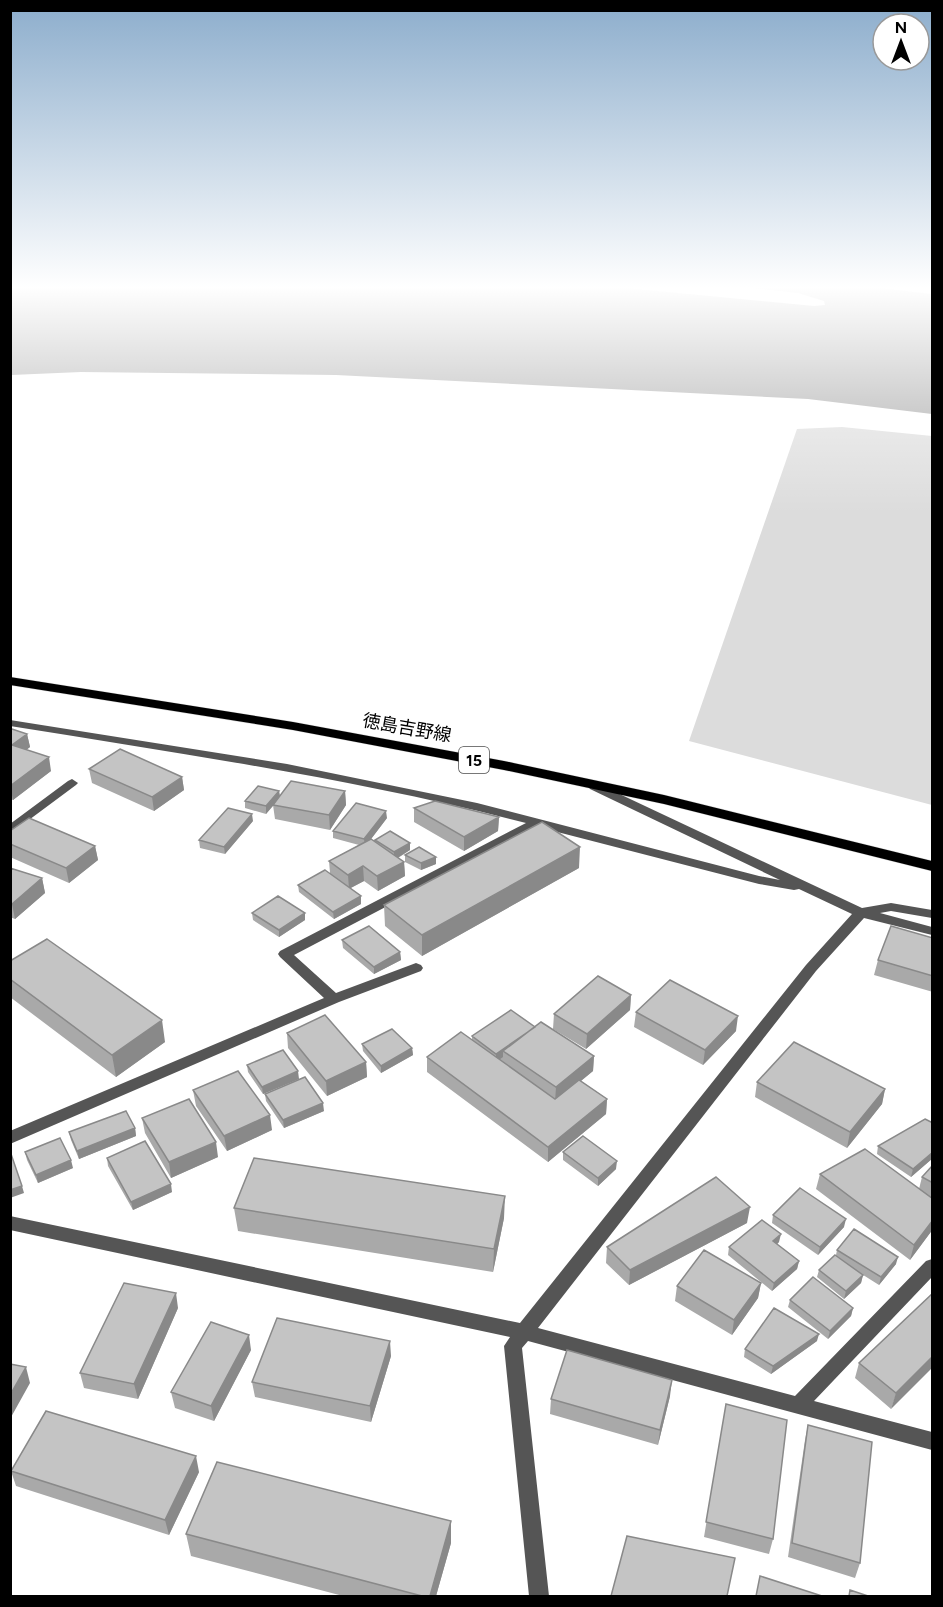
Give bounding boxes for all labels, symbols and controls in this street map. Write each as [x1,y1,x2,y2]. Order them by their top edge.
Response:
north arrow [871,12,931,72]
text: N [895,18,907,37]
street label: 徳島吉野線 [361,709,453,747]
road number: 15 [459,747,489,773]

